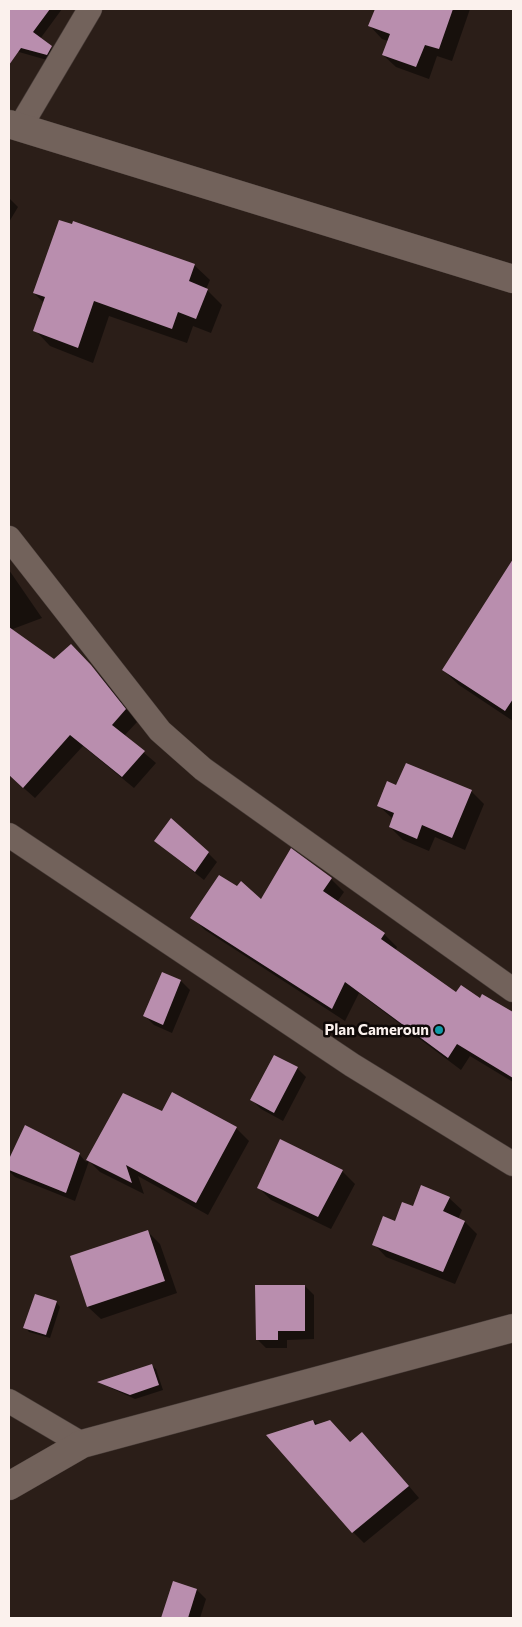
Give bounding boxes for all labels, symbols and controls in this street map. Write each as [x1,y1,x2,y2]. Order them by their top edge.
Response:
place label: Plan Cameroun [324,1021,429,1039]
marker: Plan Cameroun [433,1024,445,1036]

